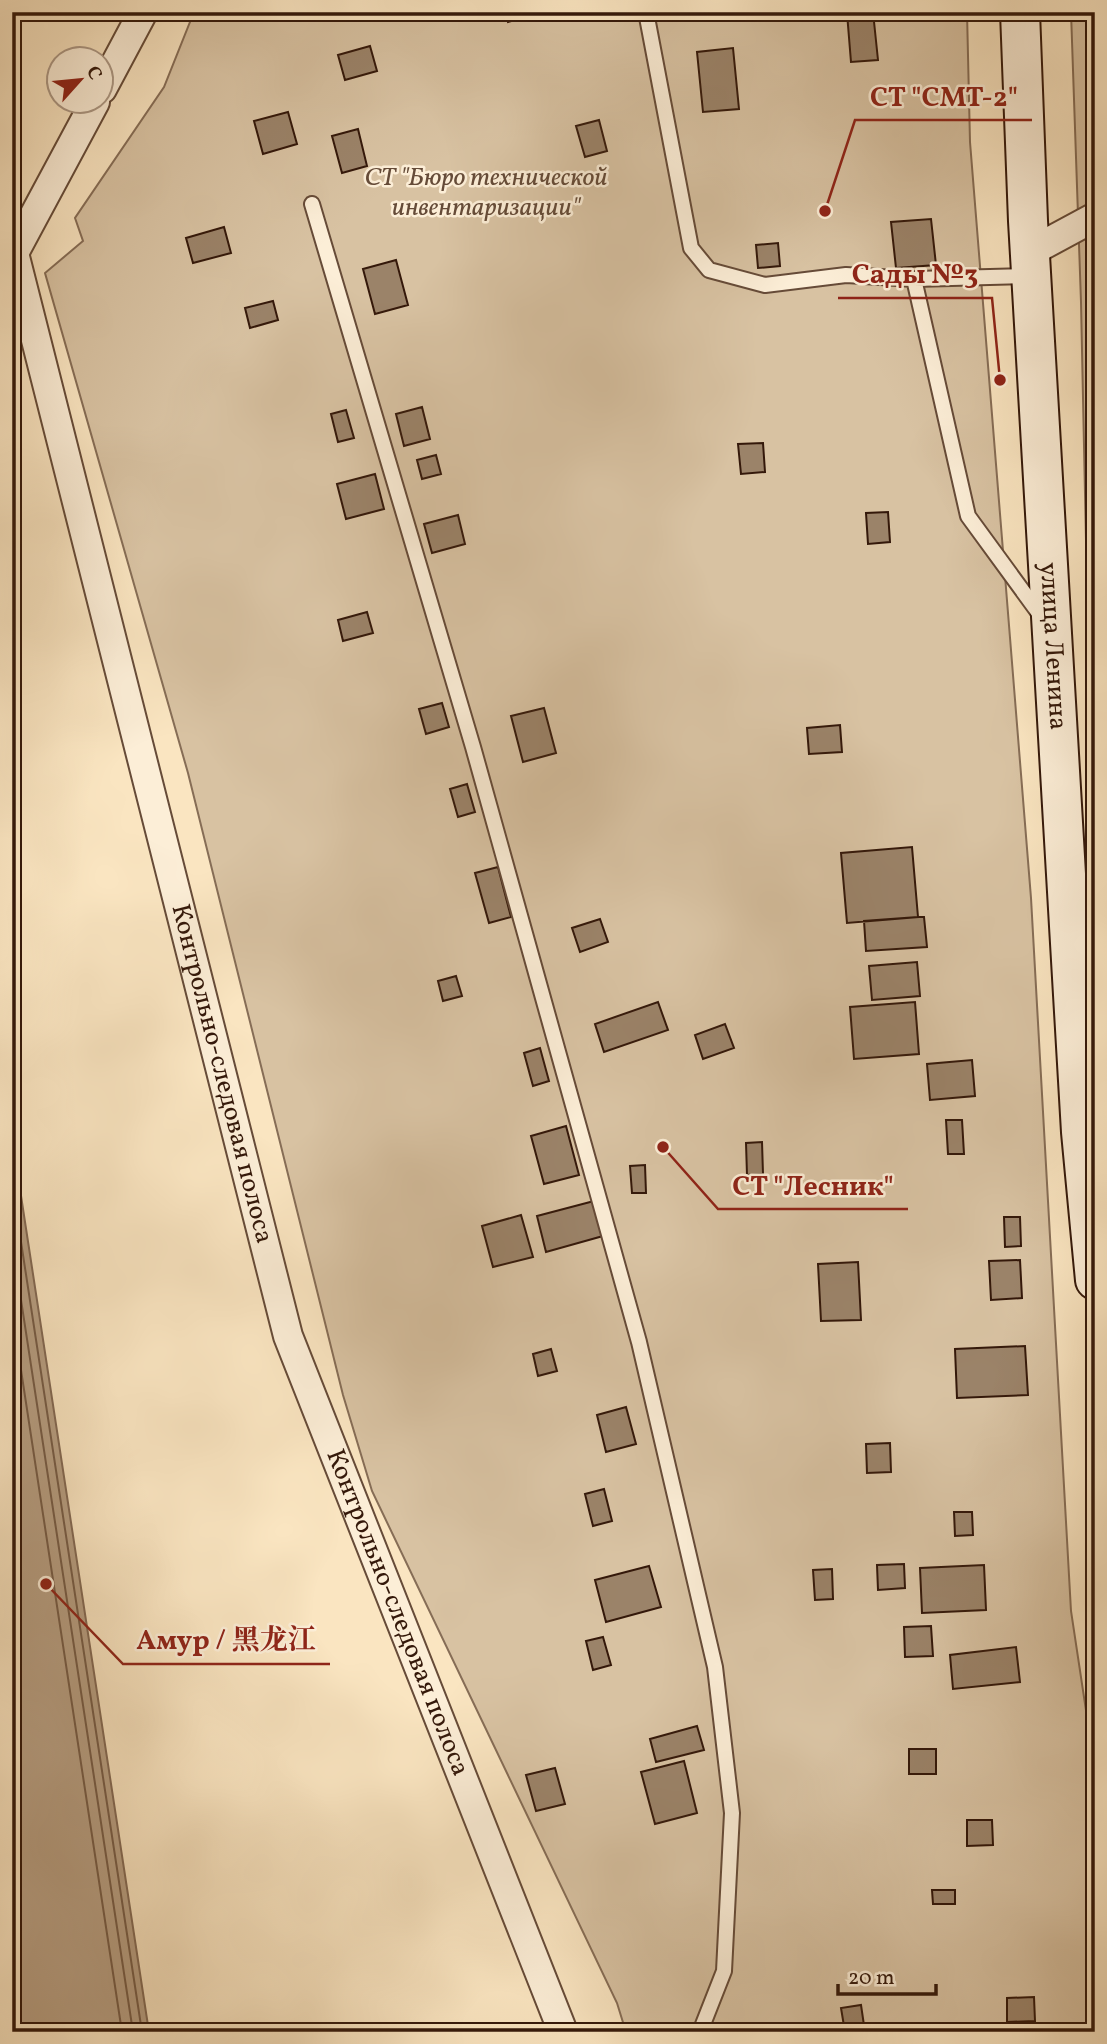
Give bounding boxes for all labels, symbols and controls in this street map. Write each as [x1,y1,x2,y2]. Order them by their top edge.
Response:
north arrow [46,46,116,116]
text: С [79,62,108,85]
callout: СТ "СМТ-2" [855,71,1032,120]
text: СТ "СМТ-2" [870,79,1018,118]
park label: СТ "Бюро технической инвентаризации" [365,160,607,226]
callout: Сады №3 [838,249,992,298]
text: Сады №3 [852,256,978,295]
street label: улица Ленина [1030,561,1076,731]
street label: Контрольно-следовая полоса [161,900,282,1247]
callout: СТ "Лесник" [718,1160,908,1209]
text: СТ "Лесник" [732,1168,894,1207]
street label: Контрольно-следовая полоса [317,1444,478,1781]
callout: Амур / 黑龙江 [123,1615,330,1664]
text: Амур / 黑龙江 [136,1622,316,1661]
scale bar [838,1953,936,1997]
text: 20 m [848,1964,894,1993]

